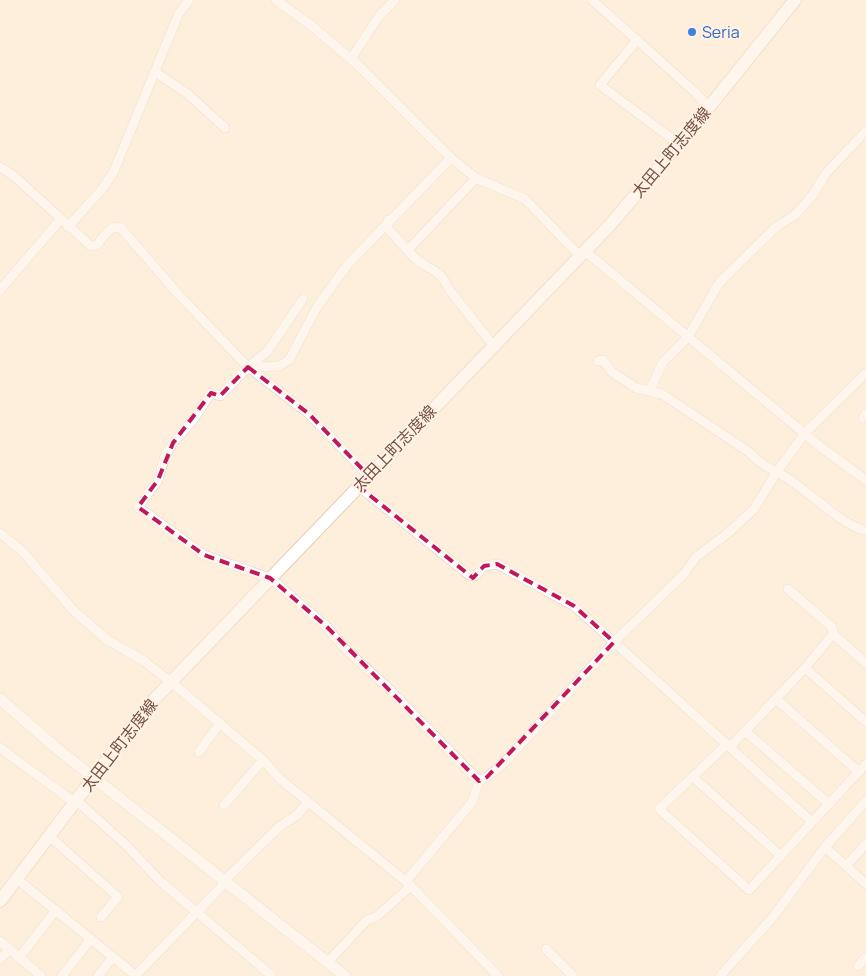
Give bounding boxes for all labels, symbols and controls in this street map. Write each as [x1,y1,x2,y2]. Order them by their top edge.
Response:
place label: Seria [702,21,740,43]
marker: Seria [686,26,698,38]
street label: 太田上町志度線 [627,102,715,202]
street label: 太田上町志度線 [347,400,441,496]
street label: 太田上町志度線 [76,694,162,796]

